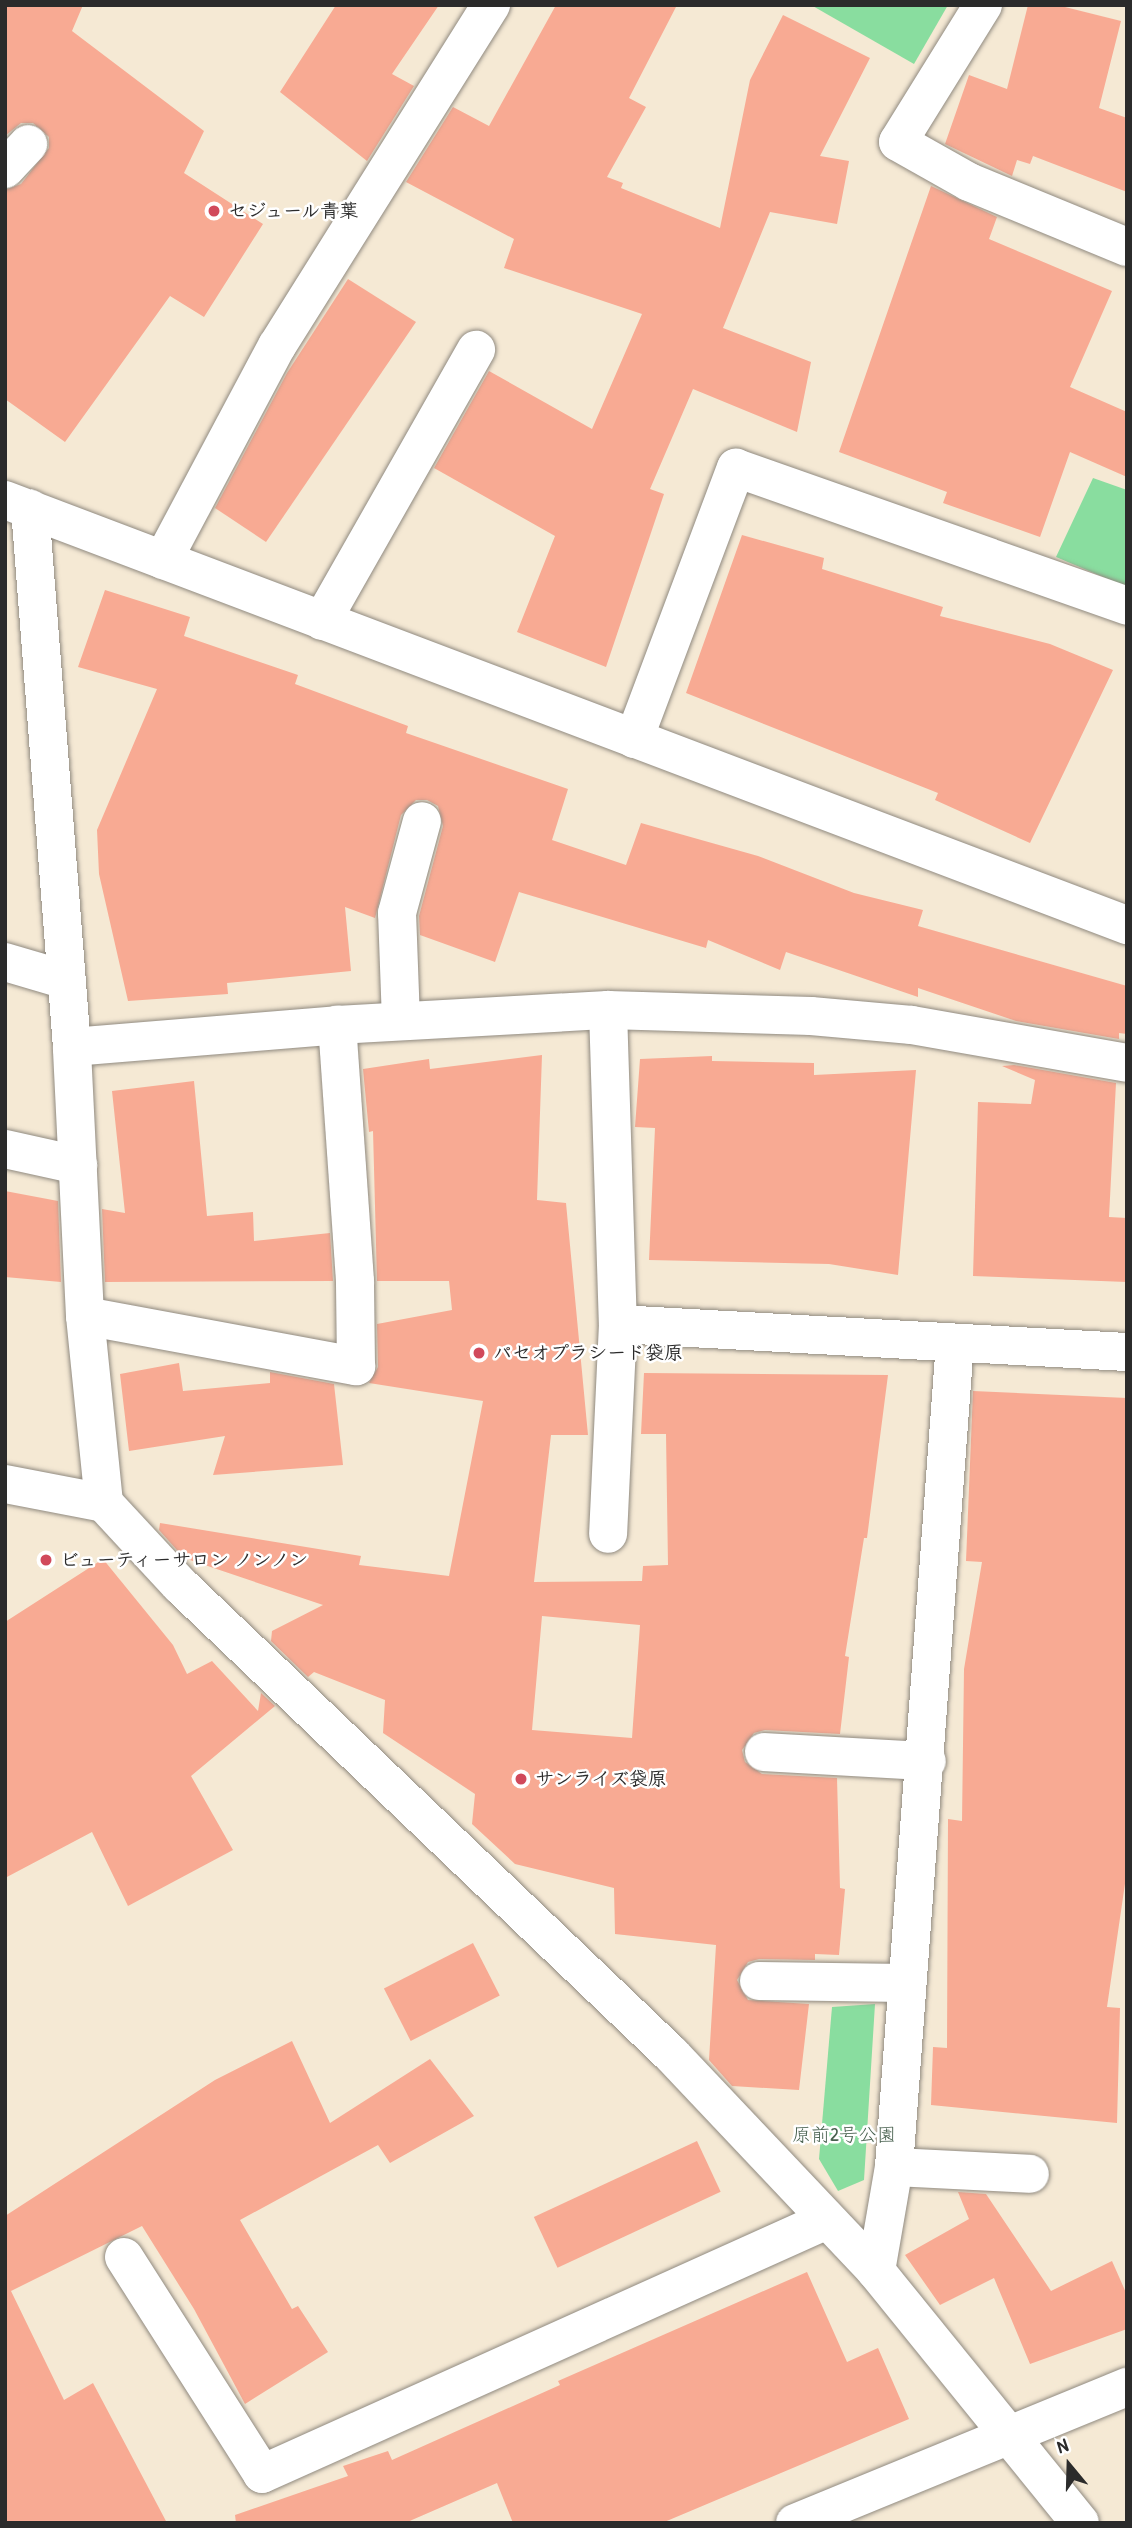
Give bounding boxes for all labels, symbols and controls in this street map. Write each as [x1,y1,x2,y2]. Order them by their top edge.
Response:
place label: セジュール青葉 [228,200,361,222]
marker: セジュール青葉 [206,203,222,219]
place label: パセオプラシード袋原 [493,1342,683,1364]
marker: パセオプラシード袋原 [471,1345,487,1361]
place label: ビューティーサロン ノンノン [60,1549,311,1571]
marker: ビューティーサロン ノンノン [38,1552,54,1568]
place label: サンライズ袋原 [535,1768,668,1790]
marker: サンライズ袋原 [513,1771,529,1787]
park label: 原前2号公園 [792,2124,896,2146]
north arrow [1034,2430,1104,2500]
text: N [1053,2431,1071,2459]

